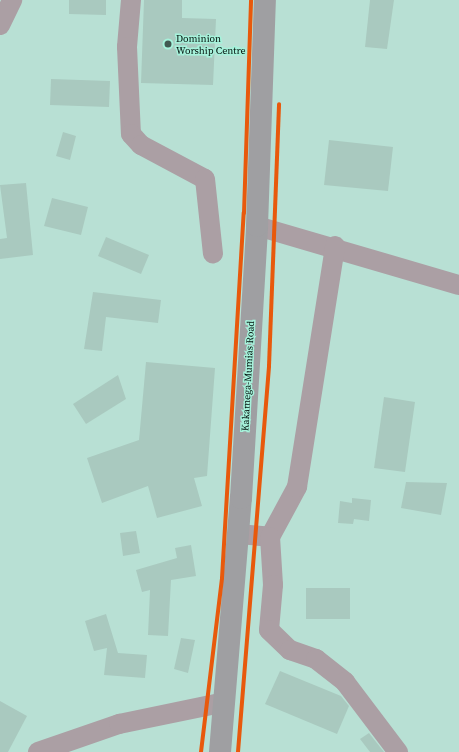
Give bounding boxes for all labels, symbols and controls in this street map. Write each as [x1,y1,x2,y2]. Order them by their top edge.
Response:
place label: Dominion Worship Centre [176,32,246,56]
marker: Dominion Worship Centre [163,39,173,49]
street label: Kakamega-Mumias Road [239,321,257,431]

